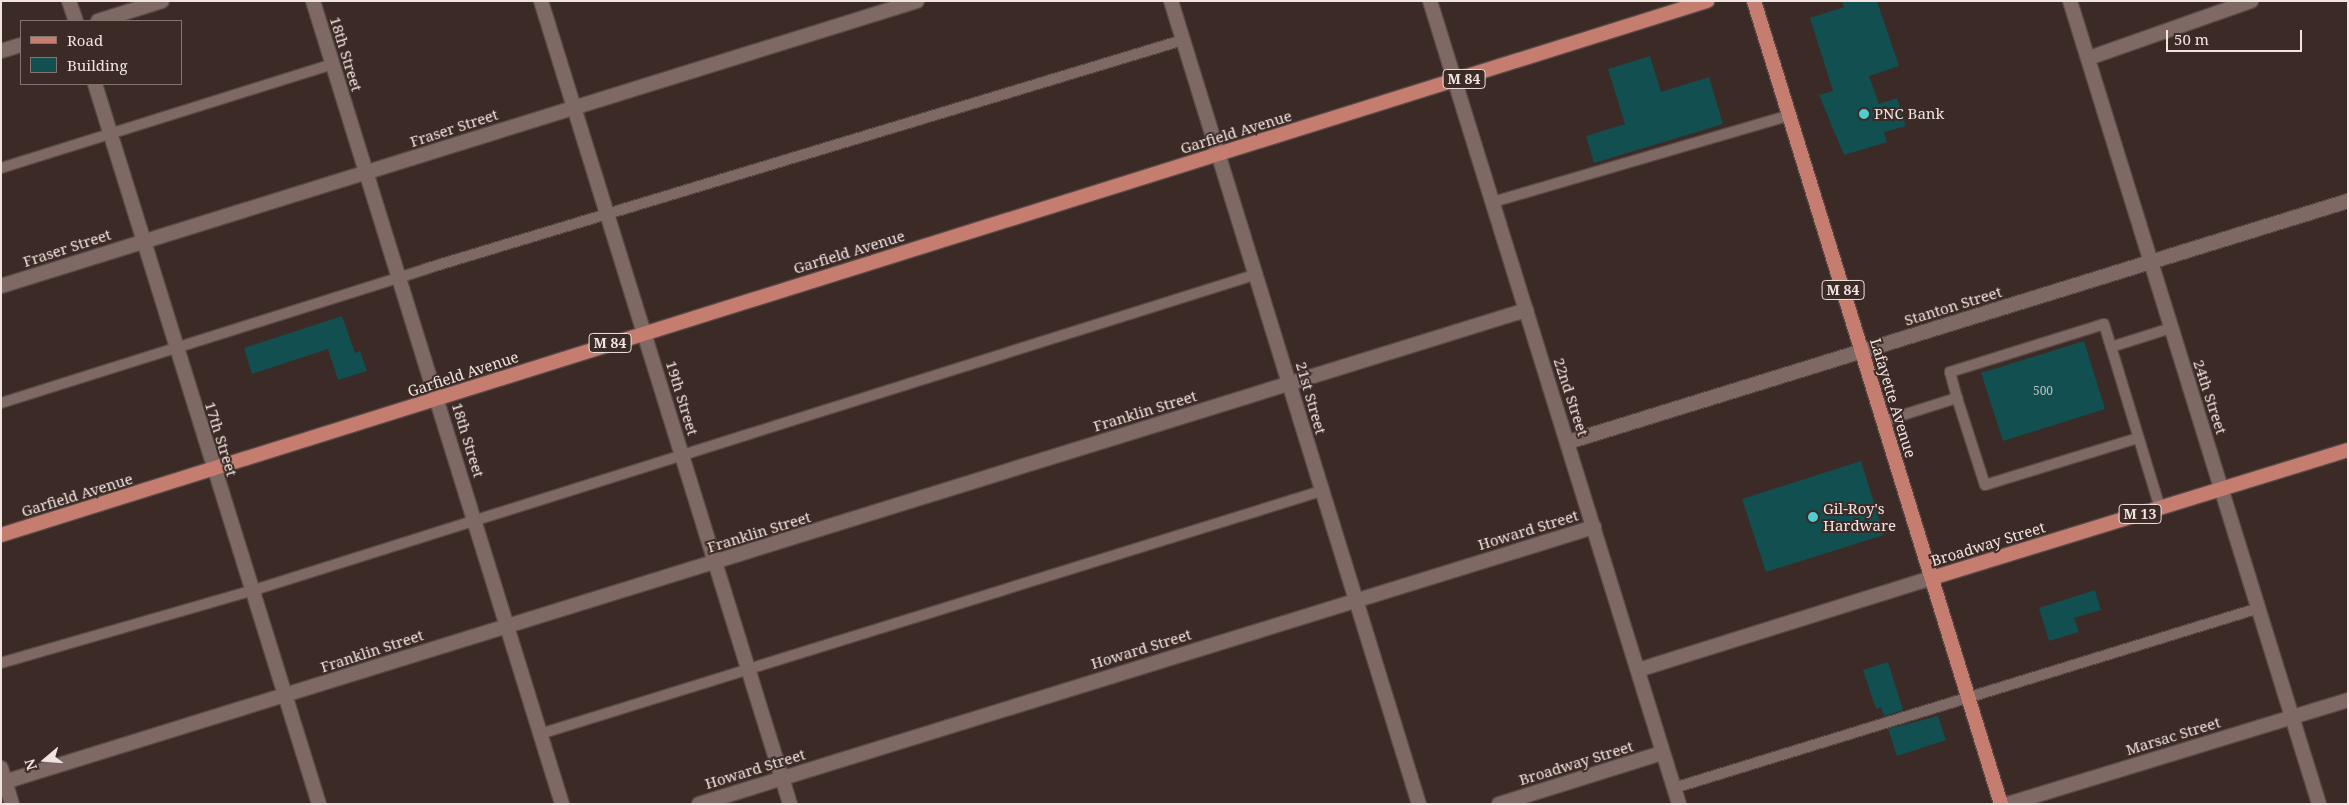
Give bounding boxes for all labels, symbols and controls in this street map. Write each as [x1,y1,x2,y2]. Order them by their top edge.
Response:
street label: 18th Street [326,14,366,94]
legend [20,20,182,85]
scale bar [2169,20,2305,52]
text: 50 m [2174,29,2209,49]
text: Road [67,30,103,50]
text: Building [67,55,128,75]
road number: M 84 [1442,68,1486,90]
street label: Fraser Street [408,105,500,151]
place label: PNC Bank [1874,105,1944,123]
street label: Garfield Avenue [1178,107,1294,157]
marker: PNC Bank [1858,108,1870,120]
street label: Fraser Street [21,225,113,271]
street label: Garfield Avenue [791,227,907,277]
road number: M 84 [1820,278,1866,302]
street label: Stanton Street [1902,283,2004,329]
road number: M 84 [588,332,632,354]
street label: Lafayette Avenue [1866,336,1920,460]
street label: Garfield Avenue [405,348,521,400]
street label: 22nd Street [1550,356,1592,438]
street label: 24th Street [2189,357,2231,437]
street label: 19th Street [662,358,702,438]
street label: 21st Street [1292,360,1330,436]
house number: 500 [2033,384,2053,398]
street label: Franklin Street [1091,387,1199,435]
street label: 17th Street [201,399,241,479]
street label: 18th Street [448,400,488,480]
street label: Garfield Avenue [19,470,135,520]
place label: Gil-Roy's Hardware [1823,499,1896,534]
road number: M 13 [2118,502,2162,526]
street label: Howard Street [1476,506,1580,554]
street label: Franklin Street [705,508,813,556]
marker: Gil-Roy's Hardware [1807,511,1819,523]
street label: Broadway Street [1929,518,2047,570]
street label: Howard Street [1089,625,1193,673]
street label: Franklin Street [318,626,426,676]
street label: Marsac Street [2124,713,2222,759]
north arrow [20,735,70,785]
street label: Broadway Street [1517,737,1635,789]
street label: Howard Street [703,745,807,793]
text: N [20,757,41,773]

